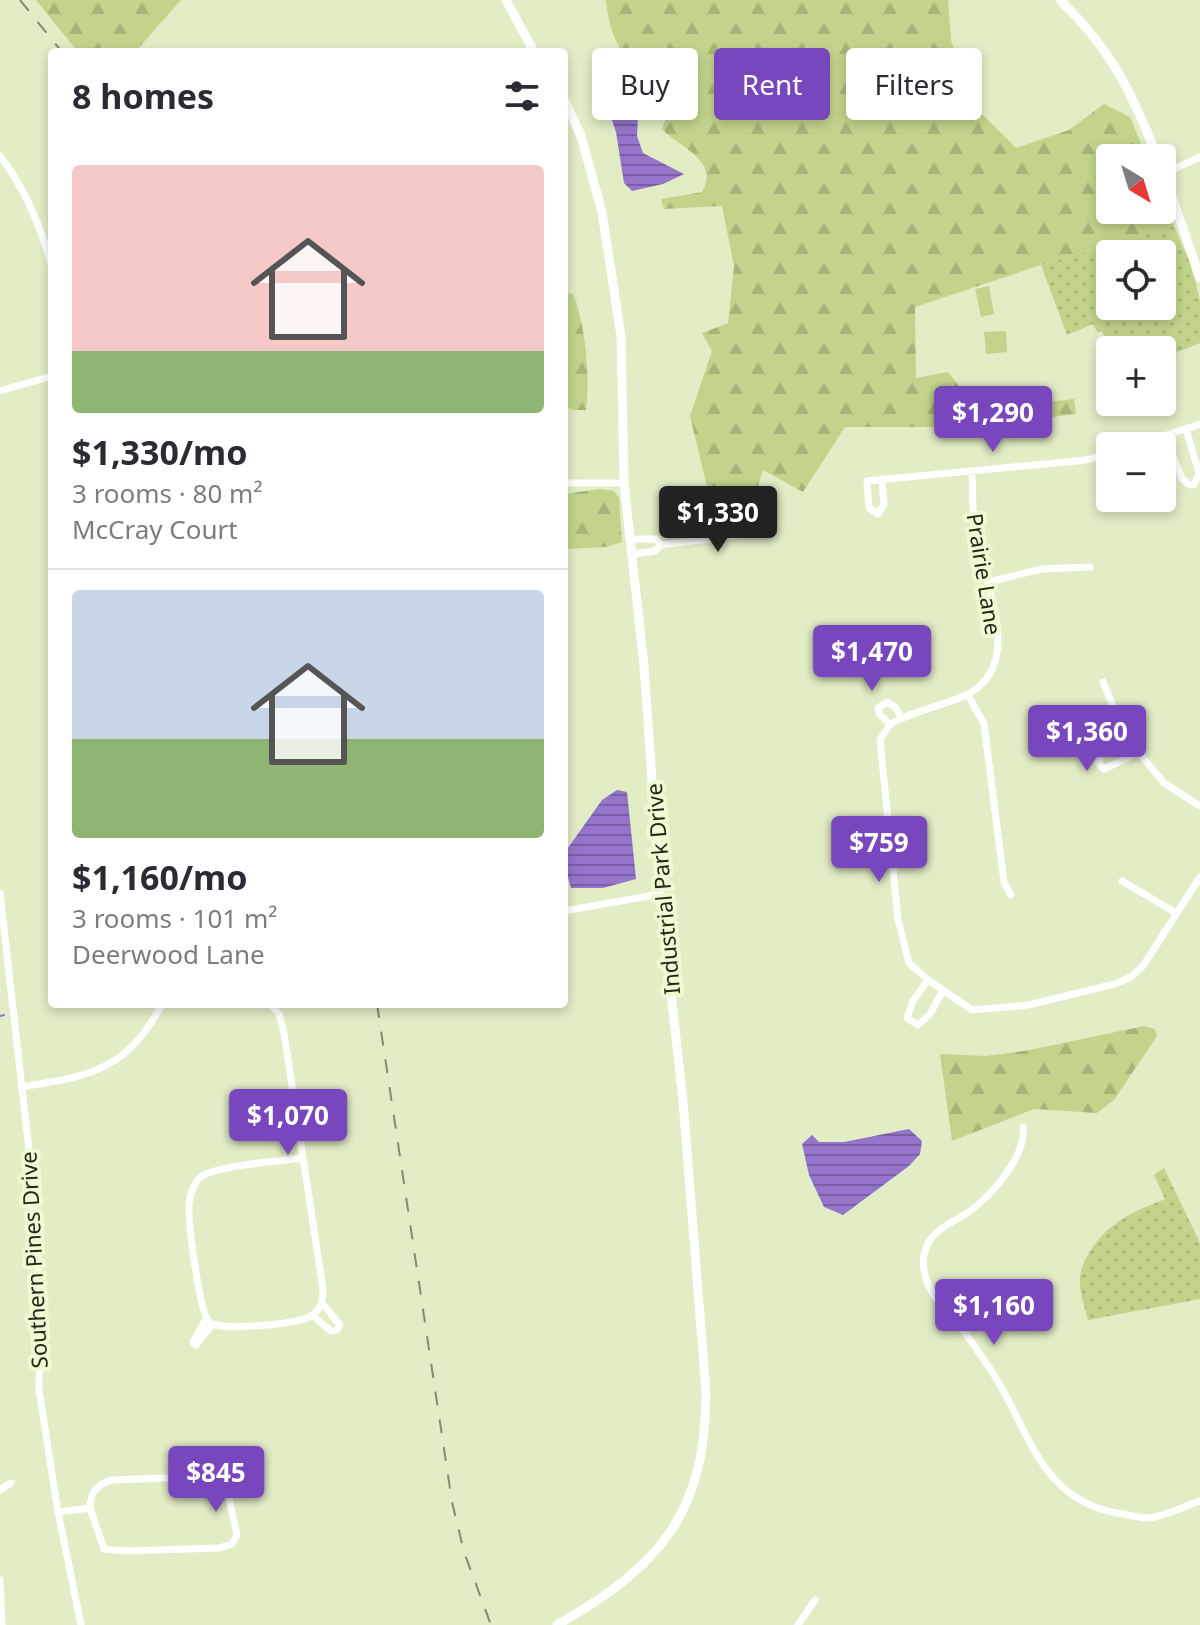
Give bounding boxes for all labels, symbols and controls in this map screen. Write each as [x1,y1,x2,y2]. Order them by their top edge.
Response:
chip: Buy [592,48,698,120]
chip: Rent [714,48,830,120]
chip: Filters [846,48,982,120]
text: 8 homes [72,73,214,119]
icon: filters [500,74,544,118]
north arrow [1096,144,1176,224]
map controls [1096,144,1176,512]
icon: home [236,217,380,361]
button: locate [1096,240,1176,320]
button: + [1096,336,1176,416]
pin: $1,290 [928,386,1058,454]
text: $1,290 [952,394,1034,430]
text: $1,330/mo [72,429,247,475]
button: − [1096,432,1176,512]
text: 3 rooms · 80 m² [72,475,262,511]
pin: $1,330 [653,486,783,554]
text: $1,330 [677,494,759,530]
text: McCray Court [72,511,238,547]
street label: Prairie Lane [961,511,1009,637]
pin: $1,470 [807,625,937,693]
text: $1,470 [831,633,913,669]
icon: home [236,642,380,786]
pin: $1,360 [1022,705,1152,773]
text: $1,360 [1046,713,1128,749]
street label: Industrial Park Drive [638,782,686,996]
pin: $759 [832,816,926,884]
text: $759 [849,824,909,860]
text: $1,160/mo [72,854,247,900]
text: 3 rooms · 101 m² [72,900,277,936]
text: Deerwood Lane [72,936,265,972]
pin: $1,070 [223,1089,353,1157]
text: $1,070 [247,1097,329,1133]
street label: Southern Pines Drive [12,1151,54,1369]
pin: $1,160 [929,1279,1059,1347]
text: $1,160 [953,1287,1035,1323]
pin: $845 [169,1446,263,1514]
text: $845 [186,1454,246,1490]

